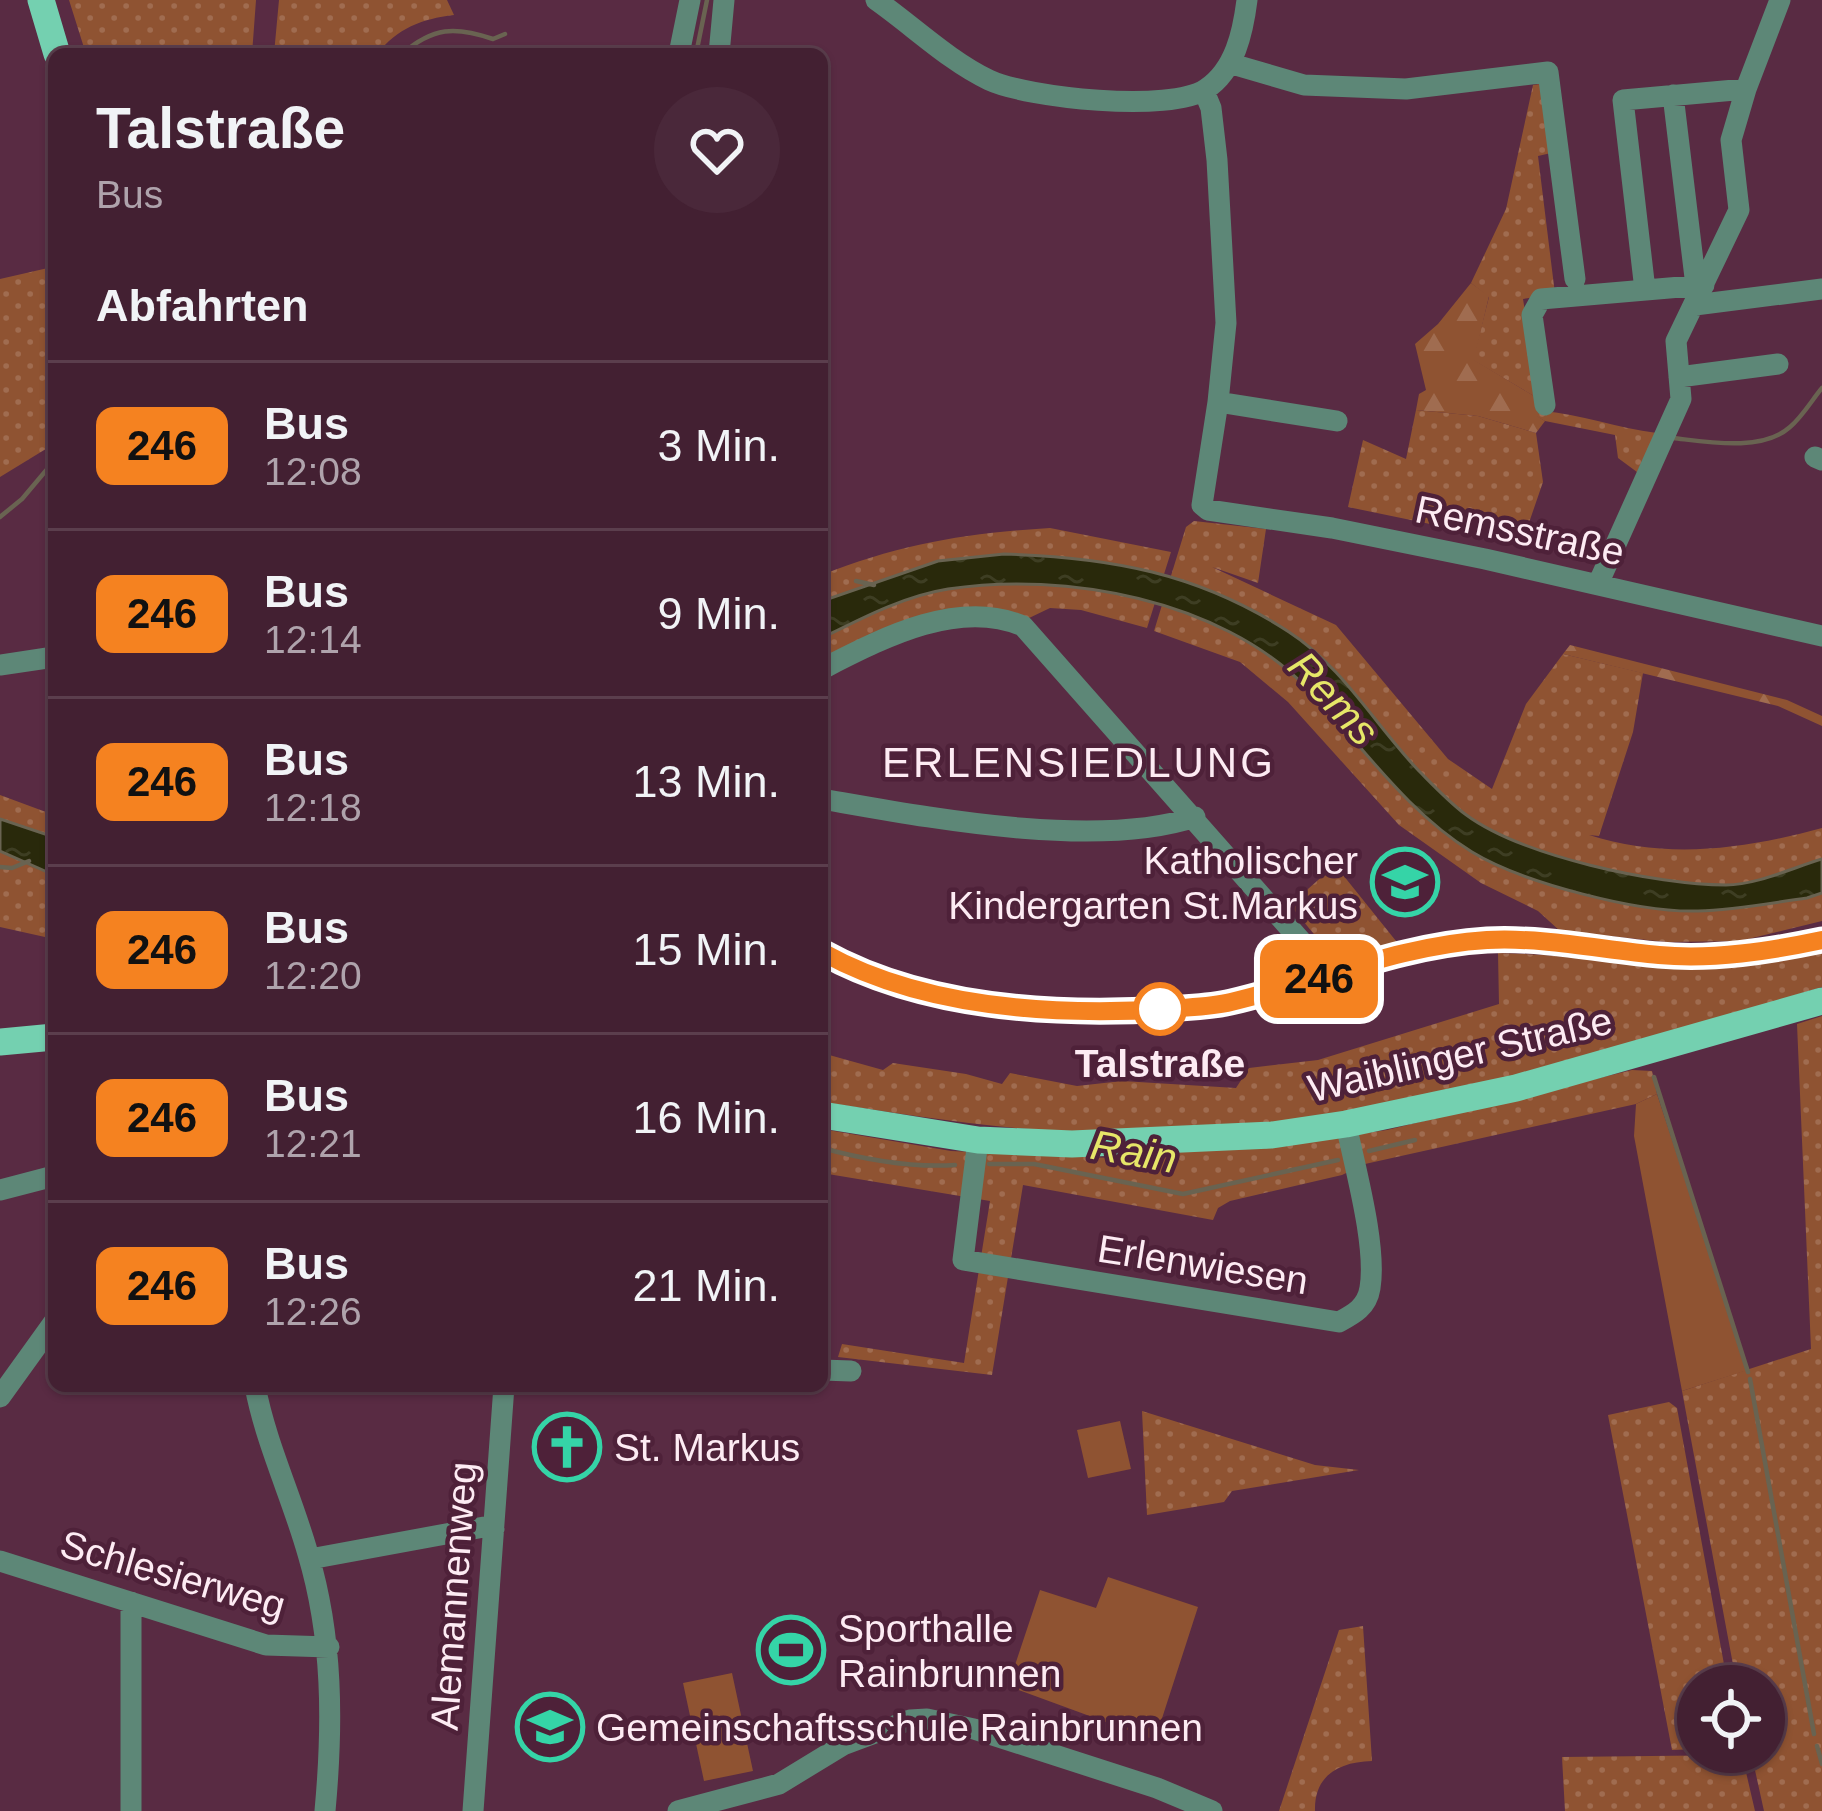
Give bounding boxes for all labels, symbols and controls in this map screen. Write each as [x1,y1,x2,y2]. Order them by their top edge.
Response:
button: heart [654,87,780,213]
text: Talstraße [96,96,345,160]
text: Bus [96,173,163,216]
text: Abfahrten [96,280,309,331]
text: Bus [264,398,349,449]
text: 3 Min. [657,420,780,471]
text: 246 [127,422,197,469]
text: 12:08 [264,450,362,493]
street label: Remsstraße [1412,487,1628,574]
text: Bus [264,566,349,617]
text: 9 Min. [657,588,780,639]
text: 246 [127,590,197,637]
text: 12:14 [264,618,362,661]
water label: Rems [1279,642,1388,754]
text: Bus [264,734,349,785]
district label: ERLENSIEDLUNG [882,739,1276,786]
text: 13 Min. [632,756,780,807]
text: 246 [127,758,197,805]
text: 12:18 [264,786,362,829]
place label: Katholischer Kindergarten St.Markus [948,839,1358,927]
school or university icon: Katholischer Kindergarten St.Markus [1370,847,1440,917]
text: Bus [264,902,349,953]
text: 15 Min. [632,924,780,975]
text: 246 [127,926,197,973]
line badge: 246 [1250,940,1388,1018]
text: 12:20 [264,954,362,997]
text: 246 [1284,955,1354,1002]
marker: Talstraße [1135,984,1185,1034]
street label: Waiblinger Straße [1304,999,1616,1110]
place label: Talstraße [1075,1042,1245,1085]
text: Bus [264,1070,349,1121]
text: 16 Min. [632,1092,780,1143]
text: 246 [127,1094,197,1141]
water label: Rain [1087,1121,1181,1182]
text: 12:21 [264,1122,362,1165]
street label: Erlenwiesen [1095,1227,1311,1302]
text: Bus [264,1238,349,1289]
text: 21 Min. [632,1260,780,1311]
text: 246 [127,1262,197,1309]
text: 12:26 [264,1290,362,1333]
church icon: St. Markus [532,1412,602,1482]
place label: St. Markus [614,1426,800,1469]
street label: Alemannenweg [423,1460,484,1732]
street label: Schlesierweg [55,1522,290,1627]
place label: Sporthalle Rainbrunnen [838,1607,1061,1695]
sports icon: Sporthalle Rainbrunnen [756,1615,826,1685]
map controls [1677,1665,1785,1773]
button: locate [1677,1665,1785,1773]
school or university icon: Gemeinschaftsschule Rainbrunnen [515,1692,585,1762]
place label: Gemeinschaftsschule Rainbrunnen [596,1706,1203,1749]

